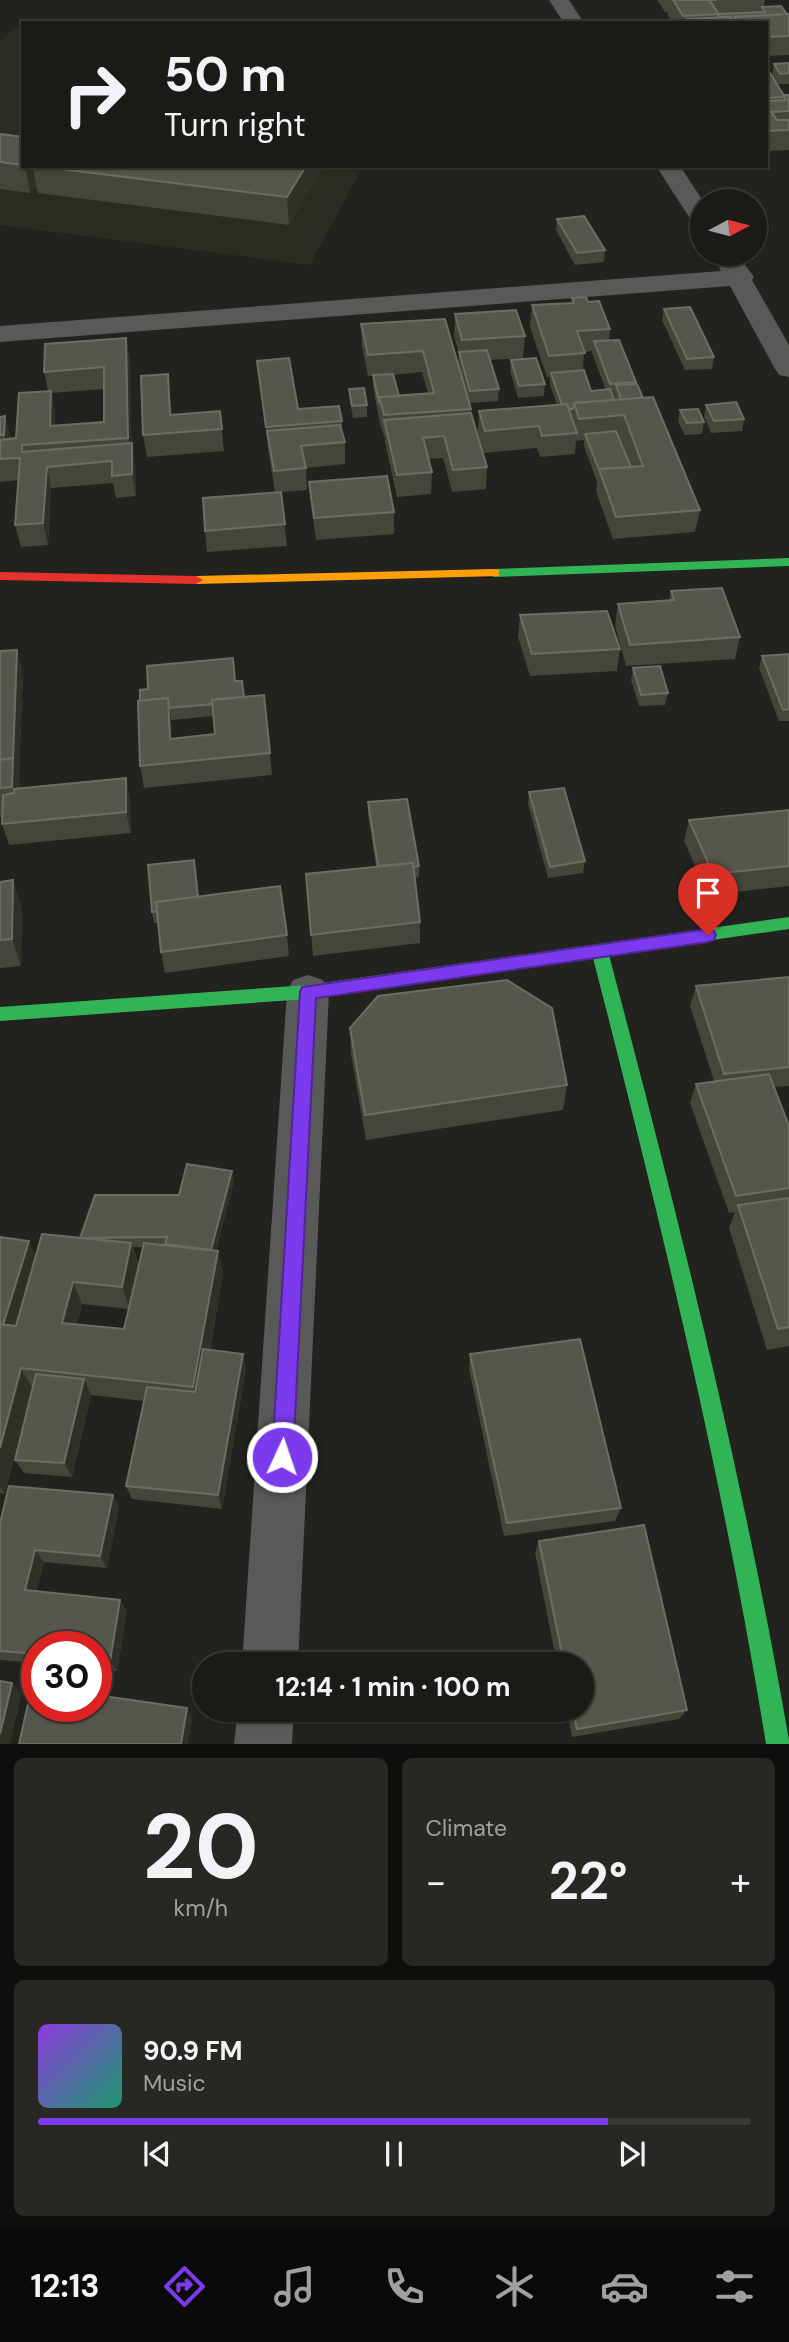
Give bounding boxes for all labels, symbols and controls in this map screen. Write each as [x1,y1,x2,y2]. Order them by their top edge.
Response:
text: 50 m [164,42,287,106]
icon: right [49,49,140,140]
text: Turn right [164,104,306,146]
north arrow [690,189,766,266]
map controls [690,189,767,266]
pin [678,863,738,935]
icon: arrive [689,874,727,912]
position arrow [245,1420,319,1494]
speed limit sign: 30 [21,1631,112,1722]
text: 12:14 · 1 min · 100 m [276,1670,510,1704]
text: 20 [143,1788,259,1906]
text: Climate [426,1813,507,1843]
text: 22° [549,1847,628,1915]
text: − [426,1857,446,1907]
text: + [730,1857,751,1907]
text: km/h [174,1893,228,1923]
text: 90.9 FM [143,2034,243,2068]
text: Music [143,2068,206,2098]
icon: previous [138,2135,176,2173]
icon: pause [375,2135,413,2173]
icon: next [613,2135,651,2173]
icon: directions [160,2262,209,2311]
icon: music [270,2262,319,2311]
icon: phone [380,2262,429,2311]
icon: climate [490,2262,539,2311]
icon: car [600,2262,649,2311]
icon: filters [710,2262,759,2311]
text: 12:13 [30,2265,100,2307]

